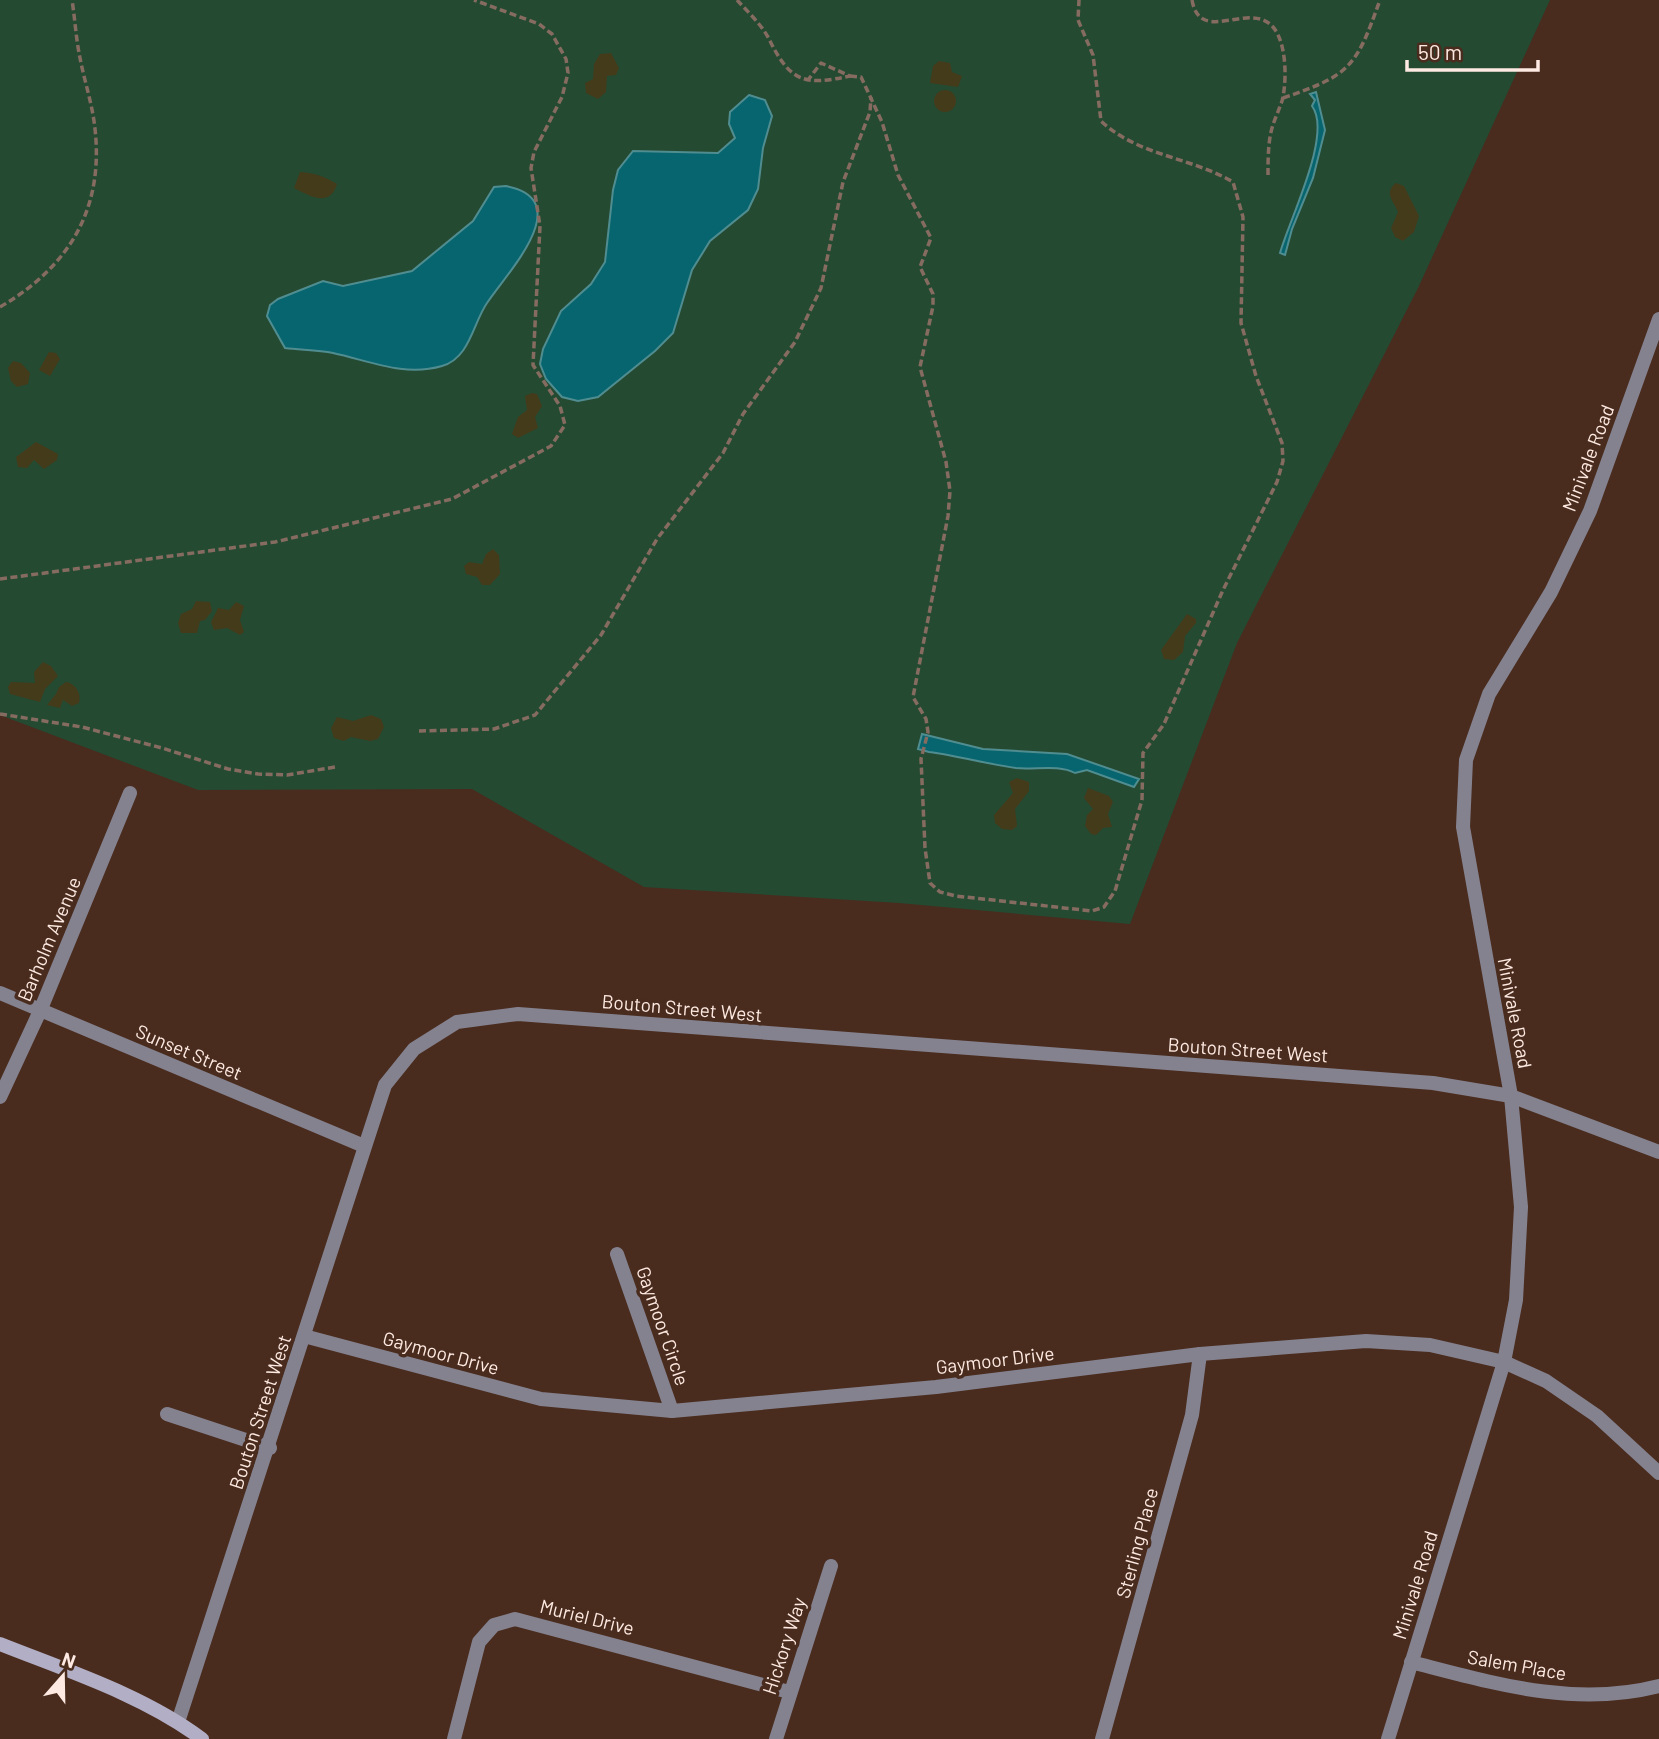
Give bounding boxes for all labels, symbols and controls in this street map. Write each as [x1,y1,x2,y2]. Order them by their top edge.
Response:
scale bar [1407,28,1538,72]
text: 50 m [1418,39,1462,64]
street label: Minivale Road [1557,401,1618,514]
street label: Barholm Avenue [12,873,85,1005]
street label: Minivale Road [1493,956,1537,1070]
street label: Bouton Street West [601,989,763,1026]
street label: Sunset Street [133,1019,246,1084]
street label: Bouton Street West [1167,1032,1329,1067]
street label: Gaymoor Circle [632,1263,695,1388]
street label: Gaymoor Drive [381,1326,502,1379]
street label: Bouton Street West [224,1332,295,1492]
street label: Gaymoor Drive [934,1341,1056,1378]
street label: Sterling Place [1111,1485,1162,1601]
street label: Minivale Road [1387,1528,1442,1642]
street label: Muriel Drive [538,1594,637,1639]
street label: Hickory Way [757,1594,810,1697]
north arrow [28,1641,98,1711]
street label: Salem Place [1466,1644,1568,1685]
text: N [59,1647,79,1673]

